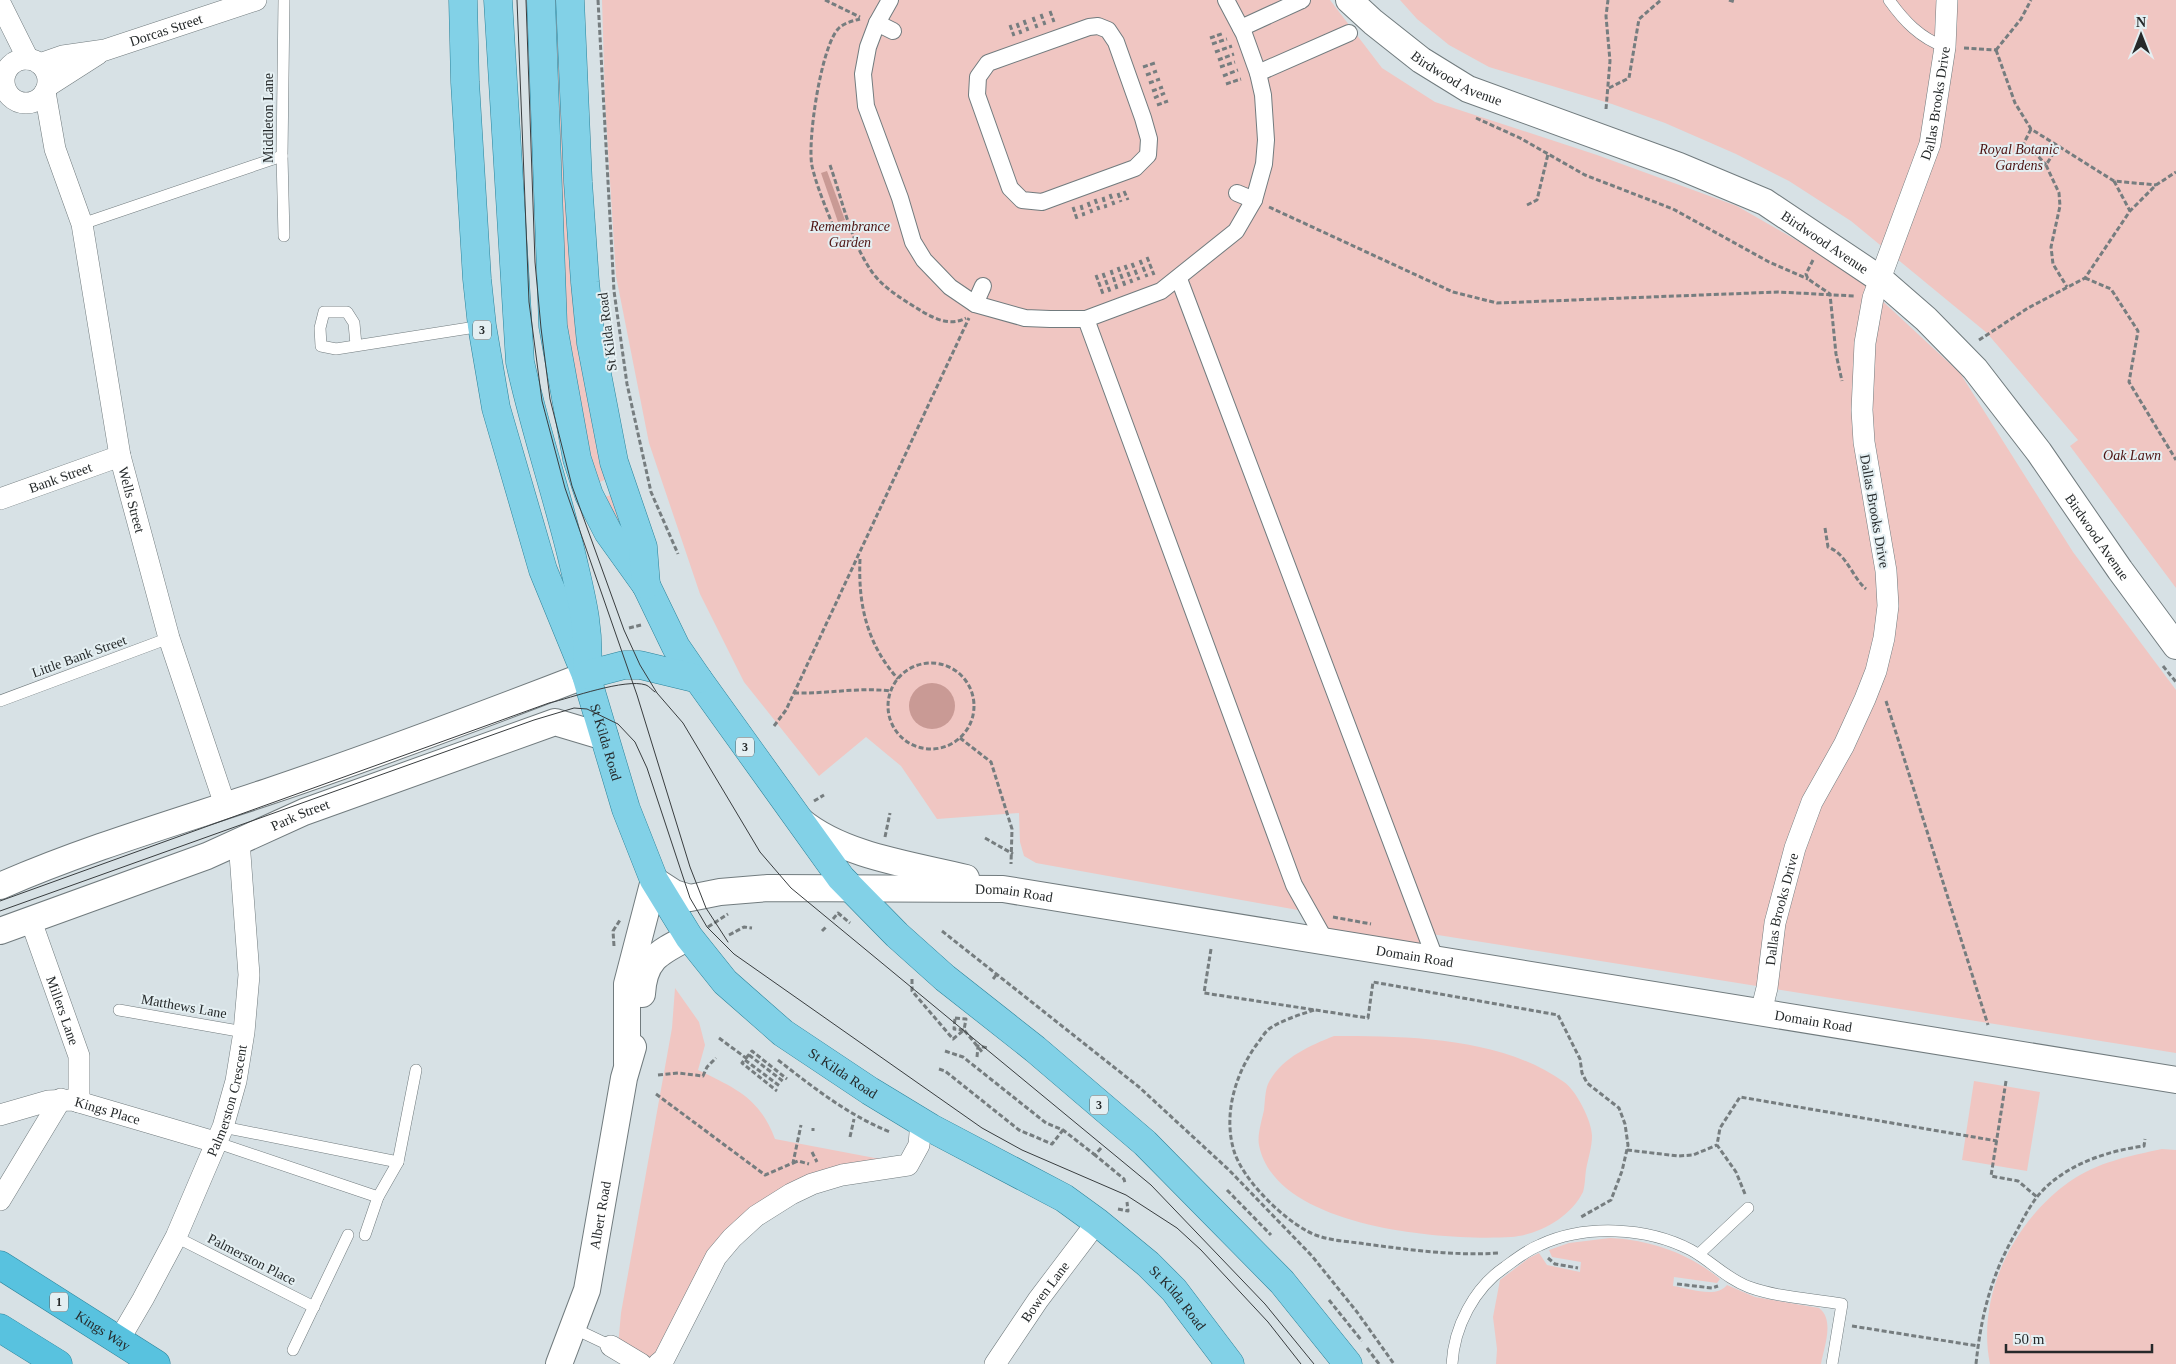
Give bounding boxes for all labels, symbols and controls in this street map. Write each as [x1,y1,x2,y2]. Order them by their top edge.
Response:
north arrow [2116,10,2166,60]
street label: Dorcas Street [128,11,205,49]
text: N [2136,15,2146,30]
street label: Dallas Brooks Drive [1918,46,1953,162]
street label: Birdwood Avenue [1408,48,1504,109]
street label: Middleton Lane [261,73,276,163]
park label: Royal Botanic Gardens [1978,142,2060,173]
street label: Birdwood Avenue [1778,208,1871,277]
park label: Remembrance Garden [809,219,890,250]
street label: St Kilda Road [595,292,620,372]
road number: 3 [473,320,491,340]
park label: Oak Lawn [2103,448,2161,463]
street label: Dallas Brooks Drive [1857,453,1892,569]
street label: Bank Street [27,460,94,496]
street label: Wells Street [115,465,147,535]
street label: Birdwood Avenue [2062,491,2132,583]
street label: Little Bank Street [30,632,129,681]
street label: St Kilda Road [587,702,624,782]
road number: 3 [736,738,754,756]
street label: Park Street [269,797,332,834]
street label: Dallas Brooks Drive [1763,851,1801,966]
street label: Domain Road [975,882,1054,905]
street label: Domain Road [1375,943,1454,970]
street label: Millers Lane [43,974,81,1047]
street label: Matthews Lane [140,992,228,1021]
street label: Domain Road [1774,1008,1853,1035]
street label: Palmerston Crescent [204,1044,250,1159]
street label: St Kilda Road [806,1045,880,1102]
street label: Kings Place [73,1094,142,1128]
road number: 3 [1090,1096,1108,1114]
street label: Albert Road [587,1180,614,1251]
street label: Palmerston Place [205,1231,298,1288]
street label: Bowen Lane [1018,1259,1072,1325]
street label: St Kilda Road [1146,1263,1209,1333]
road number: 1 [50,1292,68,1311]
street label: Kings Way [73,1308,133,1354]
scale bar [2006,1322,2152,1354]
text: 50 m [2014,1331,2045,1347]

